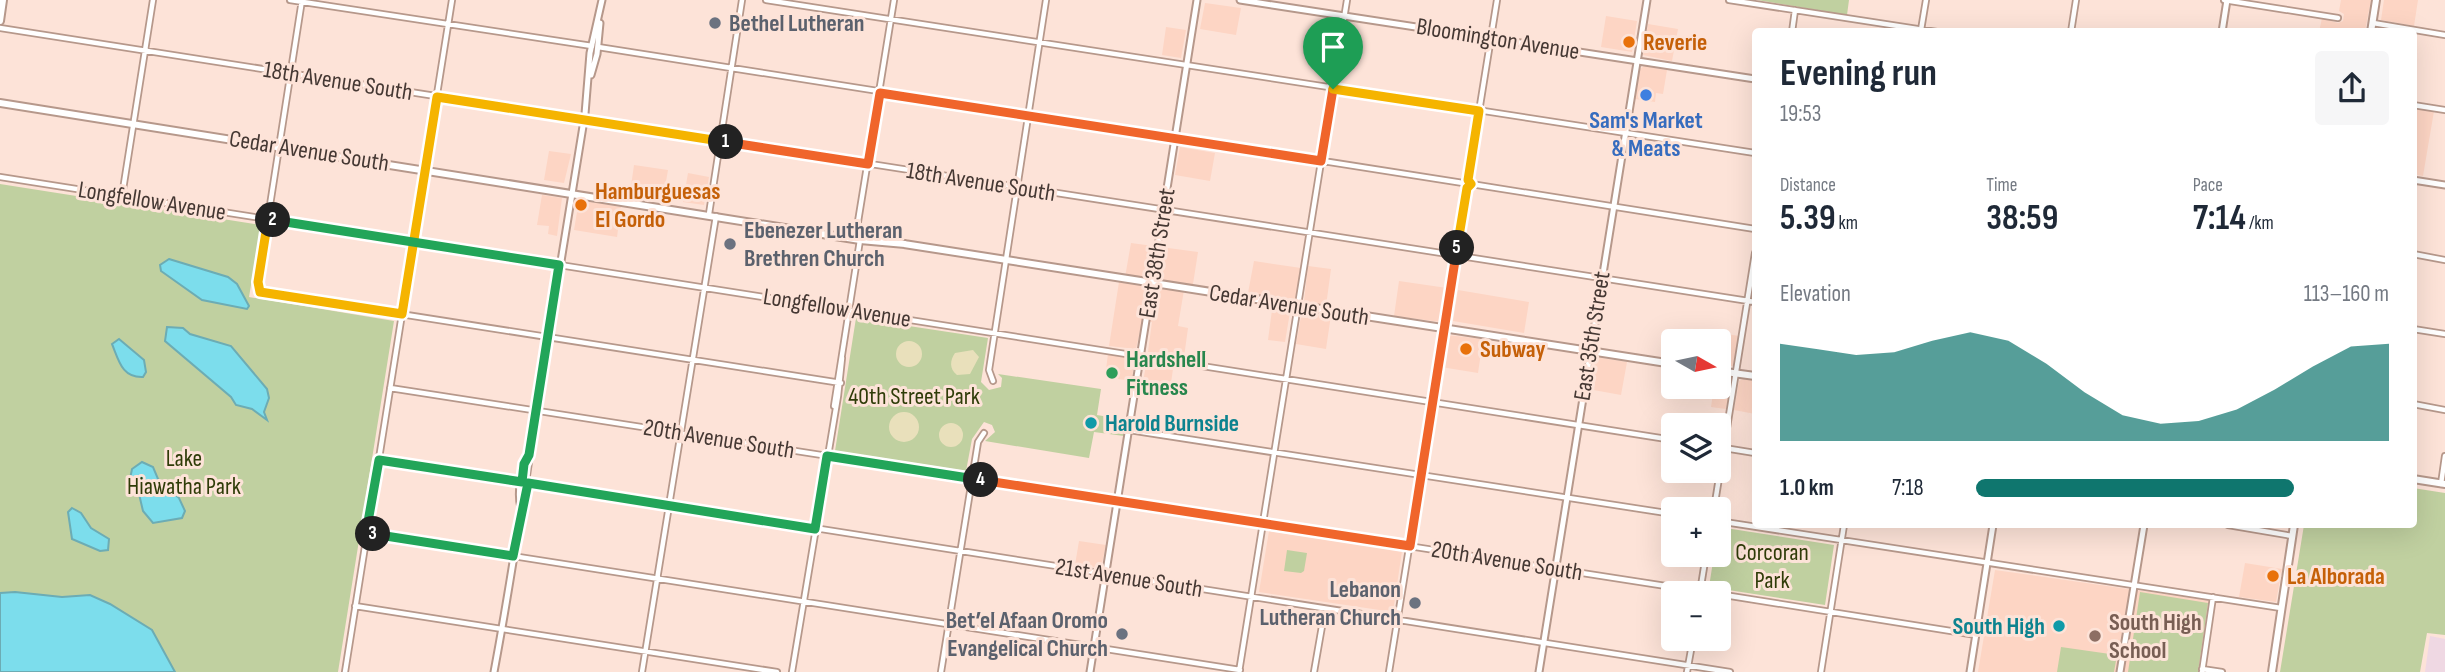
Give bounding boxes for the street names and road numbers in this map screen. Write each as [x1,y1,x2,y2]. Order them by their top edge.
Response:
street label: Bloomington Avenue [1414,12,1582,66]
street label: 18th Avenue South [261,55,415,107]
street label: Cedar Avenue South [227,124,391,178]
street label: 18th Avenue South [904,156,1058,208]
street label: Longfellow Avenue [76,175,228,227]
street label: East 38th Street [1132,186,1182,320]
street label: East 35th Street [1567,269,1617,403]
street label: Cedar Avenue South [1207,278,1371,332]
street label: Longfellow Avenue [761,282,913,334]
street label: 20th Avenue South [641,413,797,465]
street label: 20th Avenue South [1429,535,1585,587]
street label: 21st Avenue South [1053,552,1205,604]

